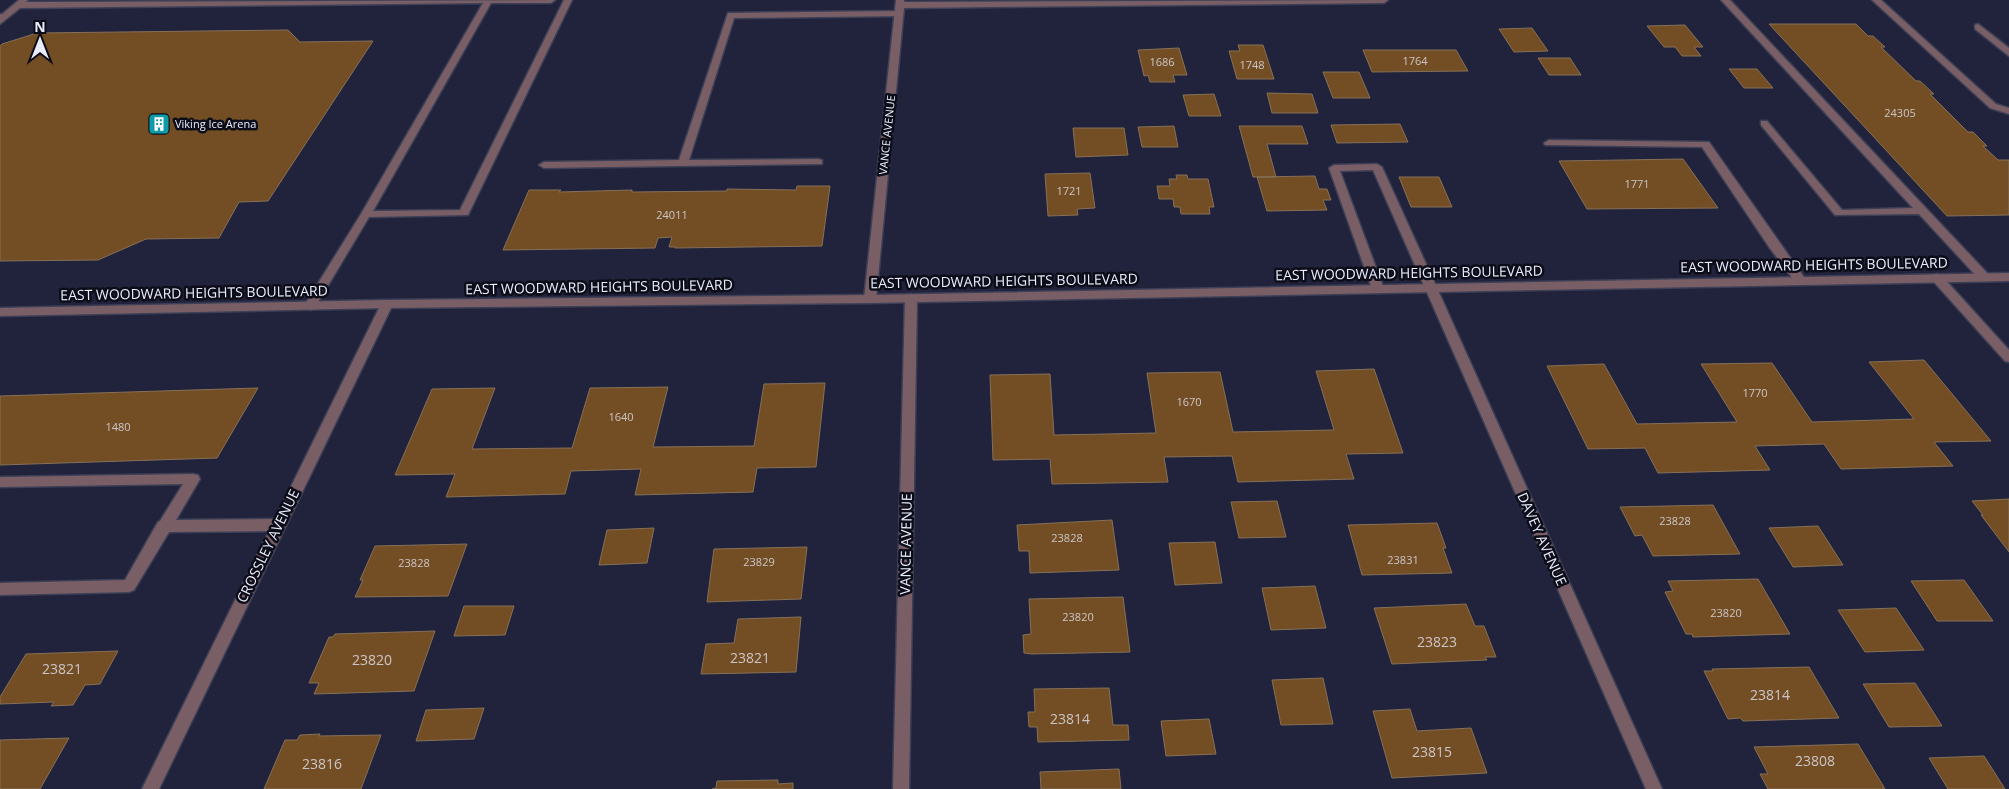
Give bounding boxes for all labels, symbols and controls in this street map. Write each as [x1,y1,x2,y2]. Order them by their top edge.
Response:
north arrow [15,15,65,65]
text: N [34,17,46,36]
house number: 1764 [1402,53,1428,68]
house number: 1686 [1149,54,1175,69]
house number: 1748 [1239,57,1265,72]
street label: VANCE AVENUE [875,95,898,175]
house number: 24305 [1884,105,1916,120]
building icon: Viking Ice Arena [147,112,171,136]
place label: Viking Ice Arena [175,116,256,131]
house number: 1771 [1624,176,1650,191]
house number: 1721 [1056,183,1082,198]
house number: 24011 [656,207,688,222]
street label: EAST WOODWARD HEIGHTS BOULEVARD [1680,253,1948,276]
street label: EAST WOODWARD HEIGHTS BOULEVARD [1275,261,1543,284]
street label: EAST WOODWARD HEIGHTS BOULEVARD [870,269,1138,292]
street label: EAST WOODWARD HEIGHTS BOULEVARD [465,275,733,298]
street label: EAST WOODWARD HEIGHTS BOULEVARD [60,281,328,304]
house number: 1770 [1742,385,1768,400]
house number: 1670 [1176,394,1202,409]
house number: 1640 [608,409,634,424]
house number: 1480 [105,419,131,434]
street label: CROSSLEY AVENUE [232,486,303,606]
street label: DAVEY AVENUE [1513,489,1571,588]
street label: VANCE AVENUE [895,493,916,595]
house number: 23828 [1659,513,1691,528]
house number: 23828 [1051,530,1083,545]
house number: 23831 [1387,552,1419,567]
house number: 23829 [743,554,775,569]
house number: 23828 [398,555,430,570]
house number: 23820 [1710,605,1742,620]
house number: 23820 [1062,609,1094,624]
house number: 23823 [1417,632,1457,651]
house number: 23821 [730,648,770,667]
house number: 23820 [352,650,392,669]
house number: 23821 [42,659,82,678]
house number: 23814 [1750,685,1790,704]
house number: 23814 [1050,709,1090,728]
house number: 23815 [1412,742,1452,761]
house number: 23808 [1795,751,1835,770]
house number: 23816 [302,754,342,773]

